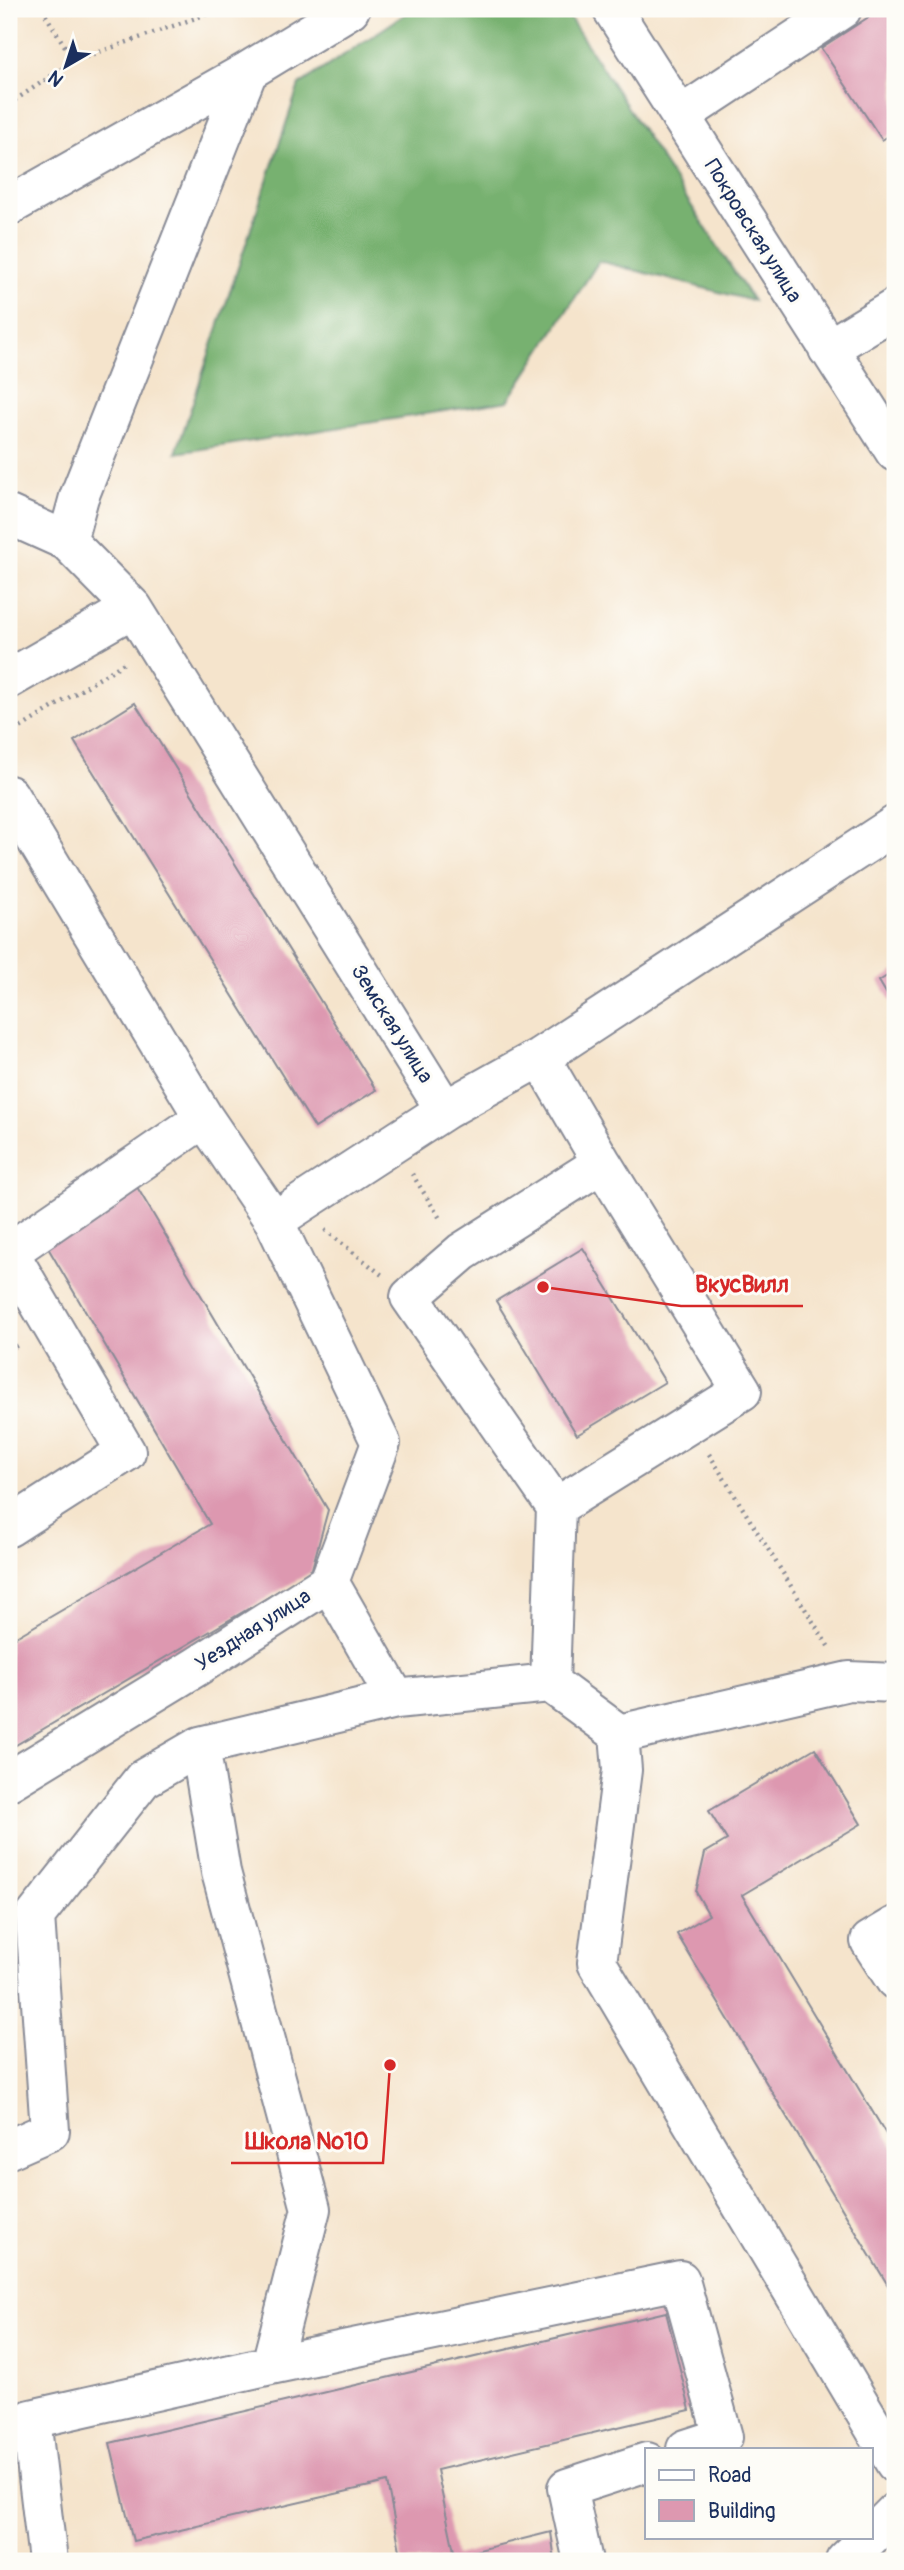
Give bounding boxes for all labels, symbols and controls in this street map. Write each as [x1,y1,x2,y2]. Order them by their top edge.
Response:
north arrow [32,32,102,102]
text: N [43,65,68,92]
street label: Покровская улица [698,154,808,308]
street label: Земская улица [345,960,439,1088]
callout: ВкусВилл [681,1262,803,1306]
text: ВкусВилл [695,1270,789,1299]
street label: Уездная улица [190,1583,316,1677]
callout: Школа №10 [231,2119,383,2163]
text: Школа №10 [244,2127,369,2156]
legend [645,2448,872,2538]
text: Road [708,2462,752,2489]
text: Building [708,2498,775,2525]

